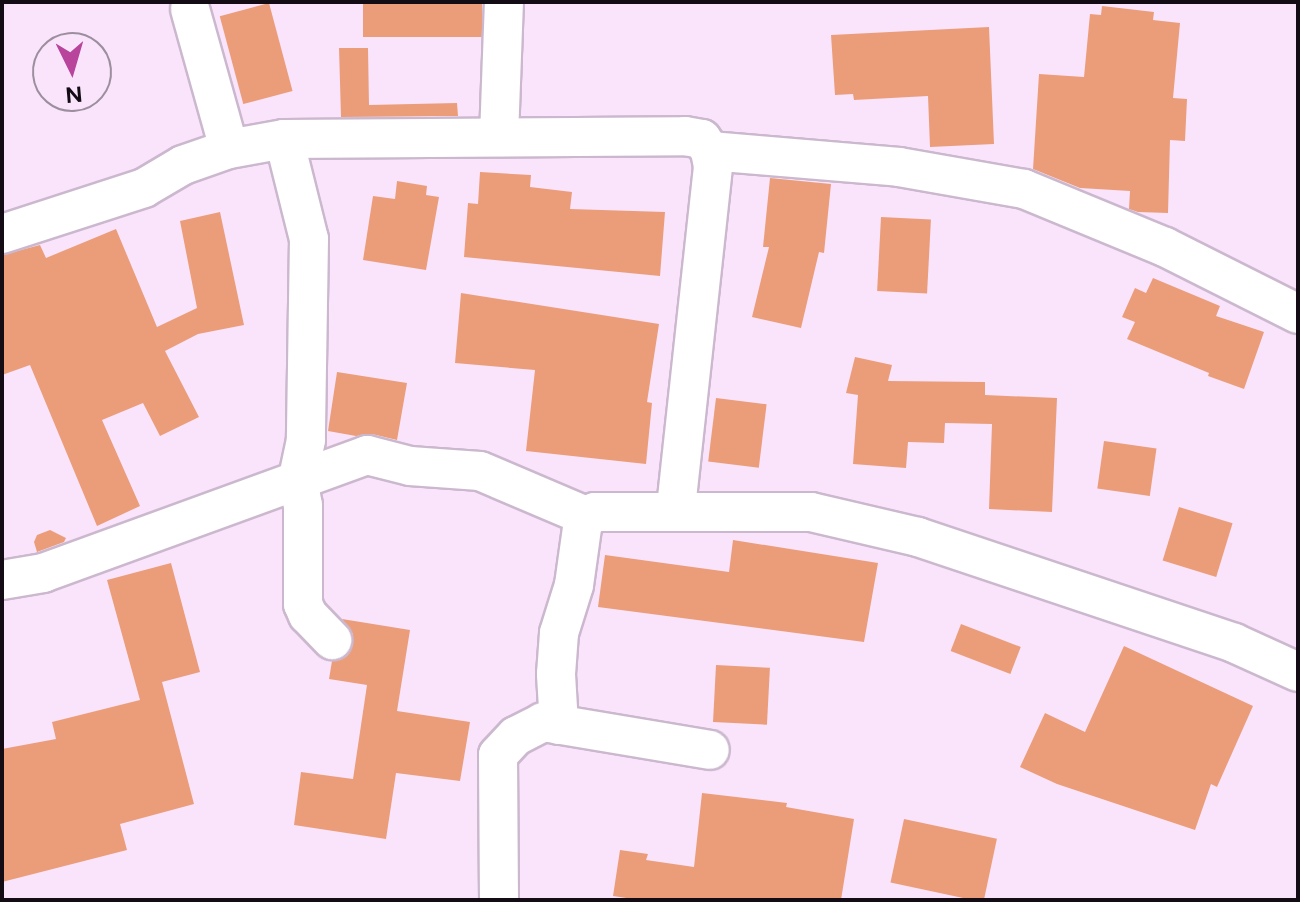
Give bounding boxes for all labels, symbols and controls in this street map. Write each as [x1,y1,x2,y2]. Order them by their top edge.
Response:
north arrow [32,32,112,112]
text: N [64,80,84,109]

